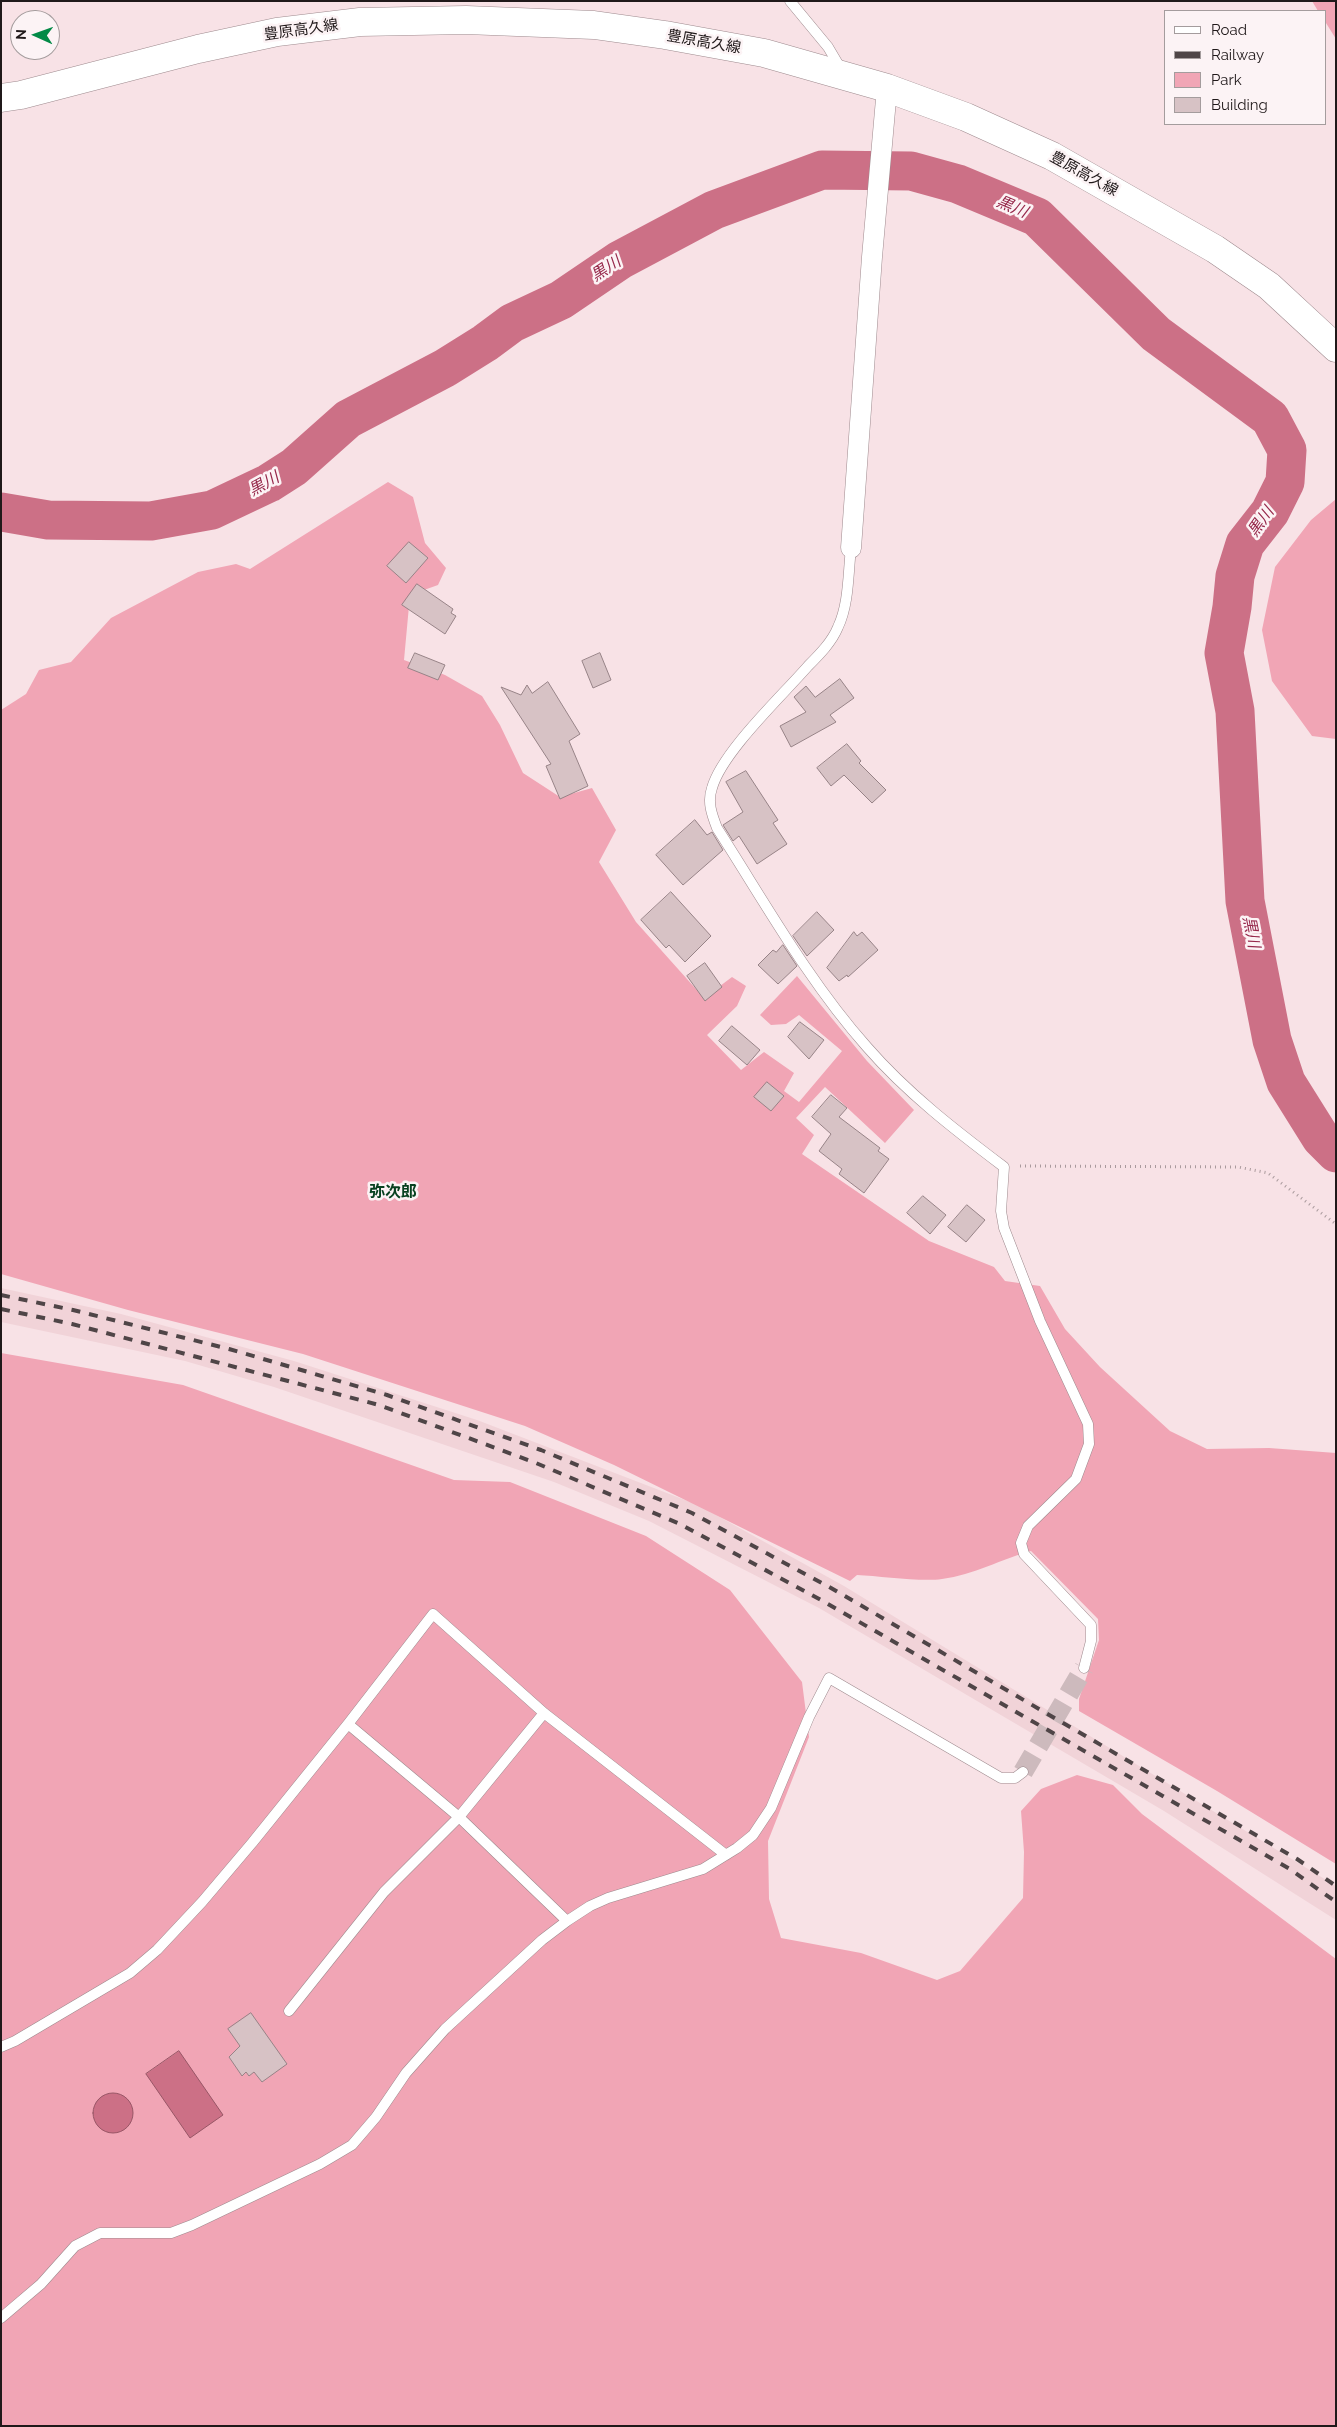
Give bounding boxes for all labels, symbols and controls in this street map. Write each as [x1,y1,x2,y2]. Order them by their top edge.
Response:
north arrow [10,10,60,60]
legend [1164,10,1327,125]
street label: 豊原高久線 [263,16,339,44]
text: Road [1211,21,1247,39]
street label: 豊原高久線 [666,27,742,57]
text: N [13,29,29,40]
text: Railway [1211,46,1264,64]
text: Park [1211,71,1242,89]
text: Building [1211,96,1268,114]
street label: 豊原高久線 [1047,148,1121,200]
water label: 黒川 [994,192,1030,222]
water label: 黒川 [587,252,625,286]
water label: 黒川 [245,468,283,500]
water label: 黒川 [1244,503,1278,541]
water label: 黒川 [1239,914,1263,950]
district label: 弥次郎 [369,1182,417,1202]

